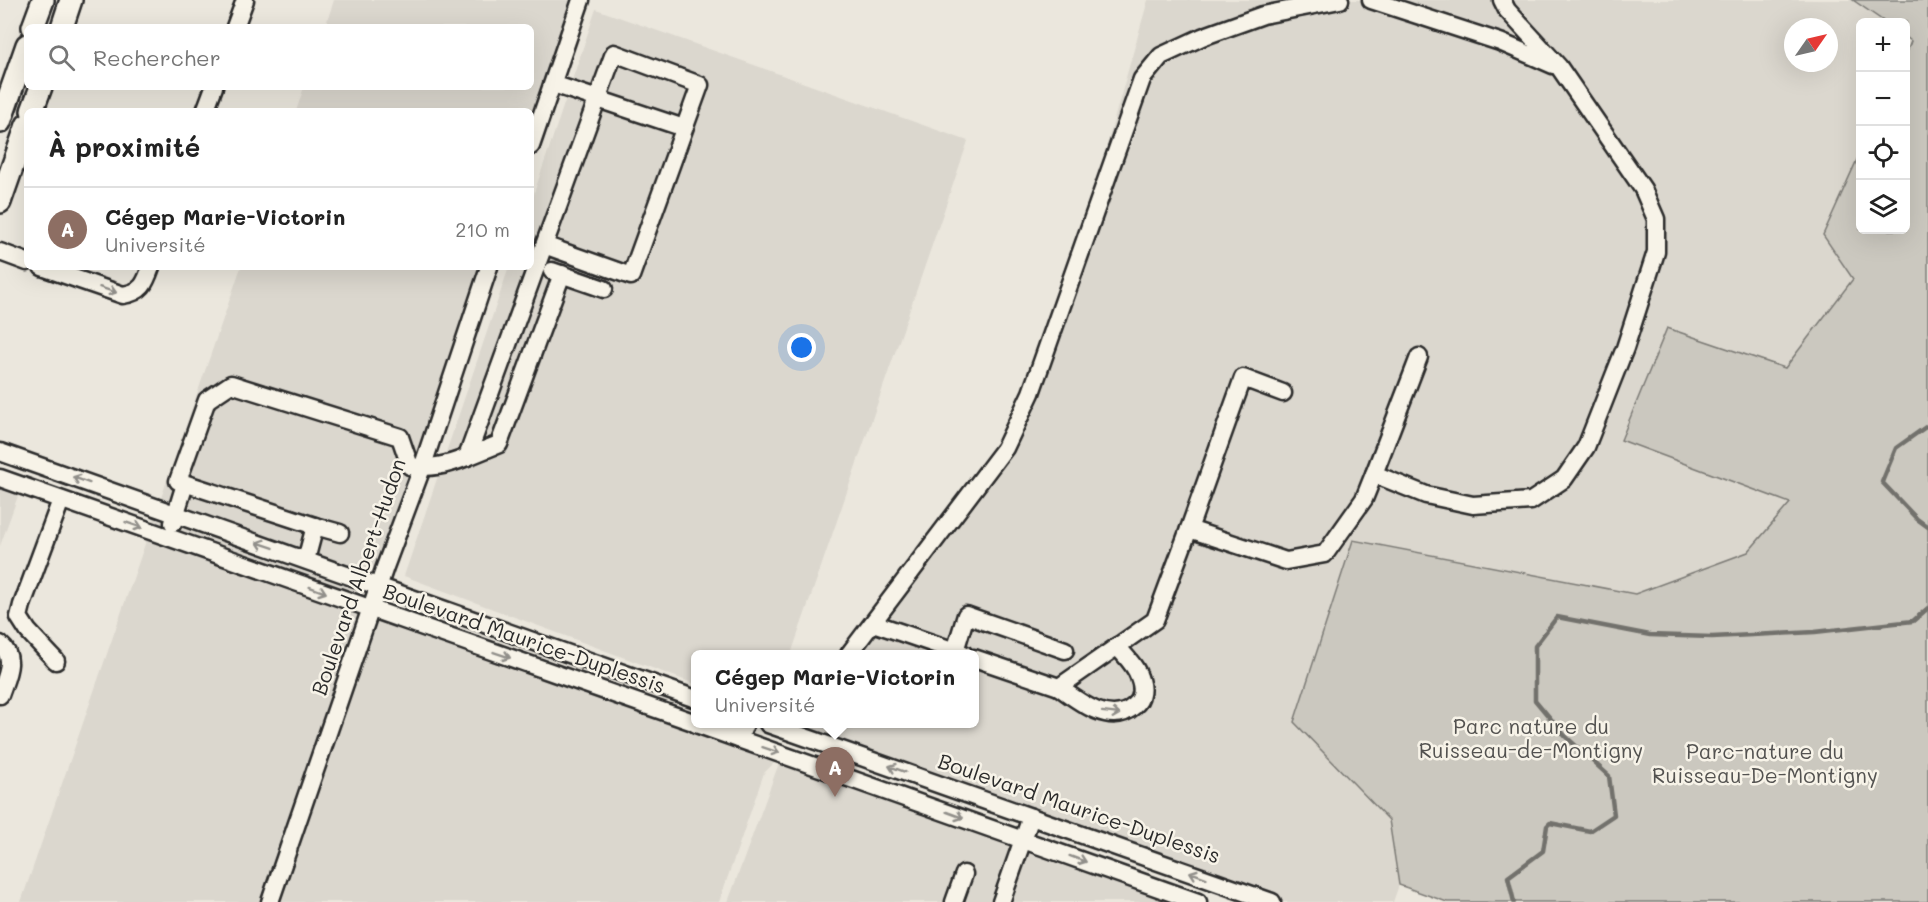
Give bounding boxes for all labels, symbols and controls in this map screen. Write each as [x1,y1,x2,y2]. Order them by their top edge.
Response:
north arrow [1784,18,1838,72]
map controls [1856,18,1910,234]
button: + [1856,18,1910,72]
search box [24,24,534,90]
icon: search [45,41,78,74]
text: Rechercher [93,43,221,72]
button: − [1856,72,1910,126]
button: locate [1856,126,1910,180]
text: À proximité [48,130,200,164]
button: layers [1856,180,1910,234]
text: Cégep Marie-Victorin [105,202,345,231]
text: A [61,216,74,242]
text: 210 m [455,216,510,242]
text: Université [105,231,206,257]
one-way arrow [98,285,117,296]
your location [787,333,816,362]
street label: Boulevard Albert-Hudon [304,455,411,698]
one-way arrow [72,474,91,485]
one-way arrow [125,521,143,532]
one-way arrow [256,539,274,550]
street label: Boulevard Maurice-Duplessis [380,577,669,699]
one-way arrow [308,586,327,597]
one-way arrow [492,650,511,661]
popup [691,650,979,728]
text: Cégep Marie-Victorin [715,662,955,691]
text: Université [715,691,815,717]
one-way arrow [1100,708,1120,719]
park label: Parc nature du Ruisseau-de-Montigny [1419,712,1643,763]
park label: Parc-nature du Ruisseau-De-Montigny [1652,737,1878,788]
one-way arrow [761,745,780,756]
street label: Boulevard Maurice-Duplessis [935,747,1224,869]
pin: A [816,748,854,797]
one-way arrow [888,762,907,773]
one-way arrow [945,811,964,822]
one-way arrow [1069,855,1087,866]
one-way arrow [1189,868,1208,879]

